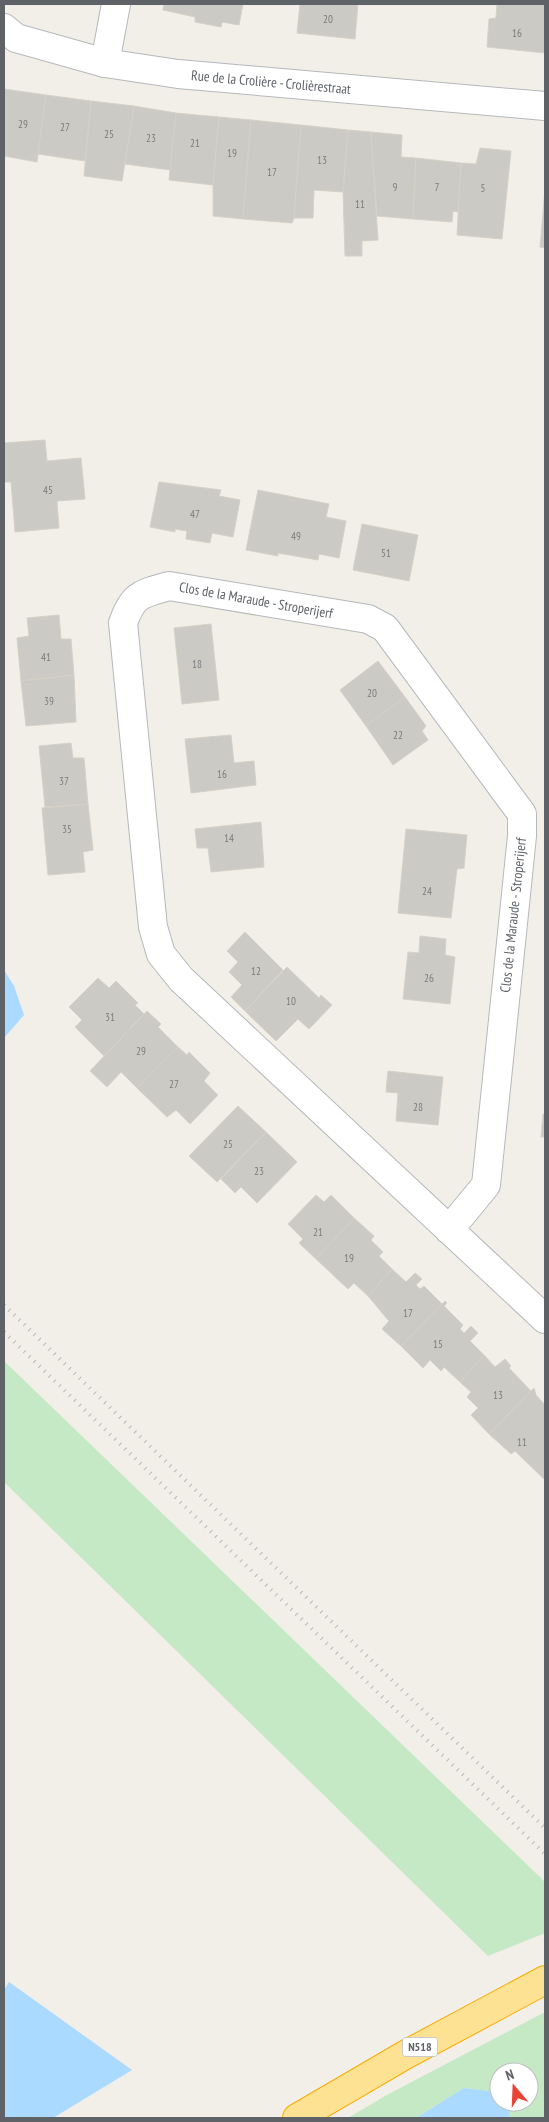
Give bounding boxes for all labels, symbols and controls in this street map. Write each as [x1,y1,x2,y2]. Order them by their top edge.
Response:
house number: 20 [323,12,333,26]
house number: 16 [512,26,522,40]
street label: Rue de la Crolière - Crolièrestraat [190,66,352,98]
house number: 29 [18,117,28,131]
house number: 27 [60,120,70,134]
house number: 25 [104,127,114,141]
house number: 23 [146,131,156,145]
house number: 21 [190,136,200,150]
house number: 19 [227,146,237,160]
house number: 13 [317,153,327,167]
house number: 17 [267,165,277,179]
house number: 9 [393,180,398,194]
house number: 7 [435,180,440,194]
house number: 5 [481,181,486,195]
house number: 11 [355,197,365,211]
house number: 45 [43,483,53,497]
house number: 47 [190,507,200,521]
house number: 49 [291,529,301,543]
house number: 51 [381,546,391,560]
street label: Clos de la Maraude - Stroperijerf [178,578,335,622]
house number: 41 [41,650,51,664]
house number: 18 [192,657,202,671]
house number: 20 [367,686,377,700]
house number: 39 [44,694,54,708]
house number: 22 [393,728,403,742]
house number: 16 [217,767,227,781]
house number: 37 [59,774,69,788]
house number: 35 [62,822,72,836]
house number: 14 [224,831,234,845]
street label: Clos de la Maraude - Stroperijerf [496,836,530,993]
house number: 24 [422,884,432,898]
house number: 12 [251,964,261,978]
house number: 26 [424,971,434,985]
house number: 10 [286,994,296,1008]
house number: 31 [105,1010,115,1024]
house number: 29 [136,1044,146,1058]
house number: 27 [169,1077,179,1091]
house number: 28 [413,1100,423,1114]
house number: 25 [223,1137,233,1151]
house number: 23 [254,1164,264,1178]
house number: 21 [313,1225,323,1239]
house number: 19 [344,1251,354,1265]
house number: 17 [403,1306,413,1320]
house number: 15 [433,1337,443,1351]
house number: 13 [493,1388,503,1402]
house number: 11 [517,1435,527,1449]
road number: N518 [402,2038,438,2056]
north arrow [489,2062,539,2112]
text: N [503,2065,516,2084]

